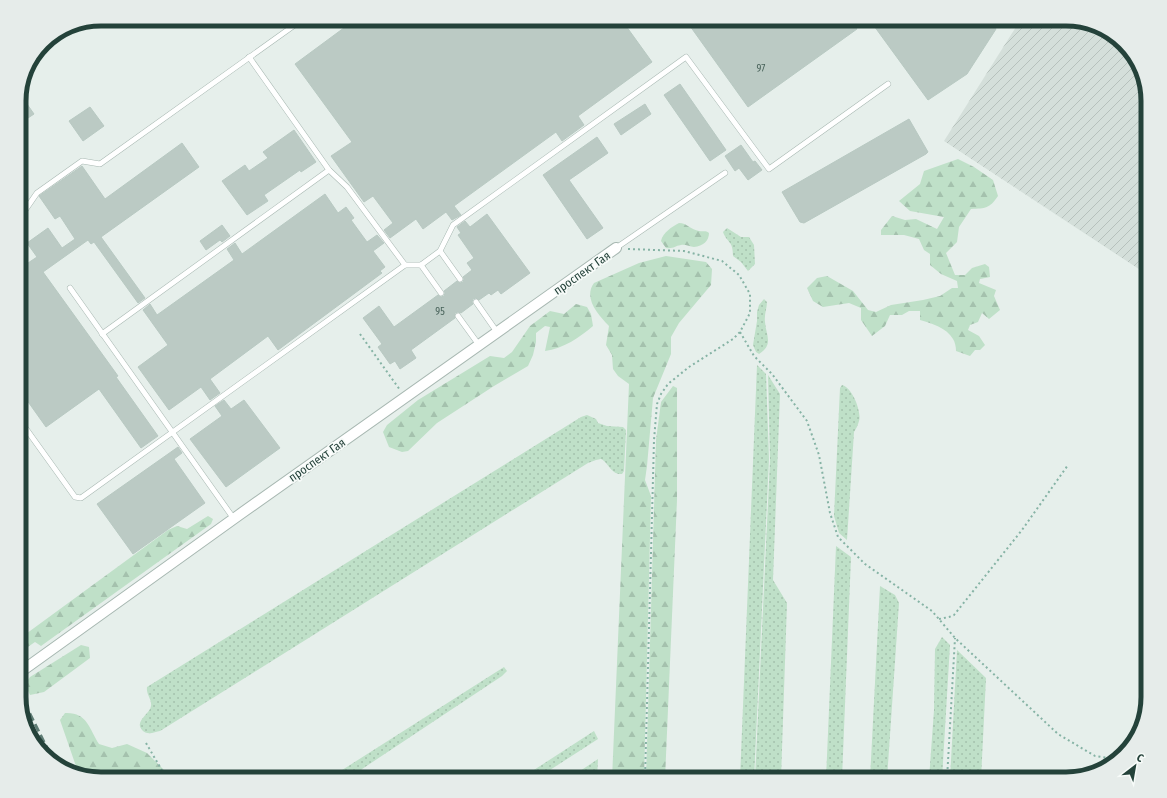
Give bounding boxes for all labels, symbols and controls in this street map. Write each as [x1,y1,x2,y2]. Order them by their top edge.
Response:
house number: 97 [757,63,765,75]
street label: проспект Гая [551,248,613,298]
house number: 95 [435,306,445,318]
street label: проспект Гая [286,435,348,485]
north arrow [1115,746,1155,786]
text: С [1134,751,1146,765]

